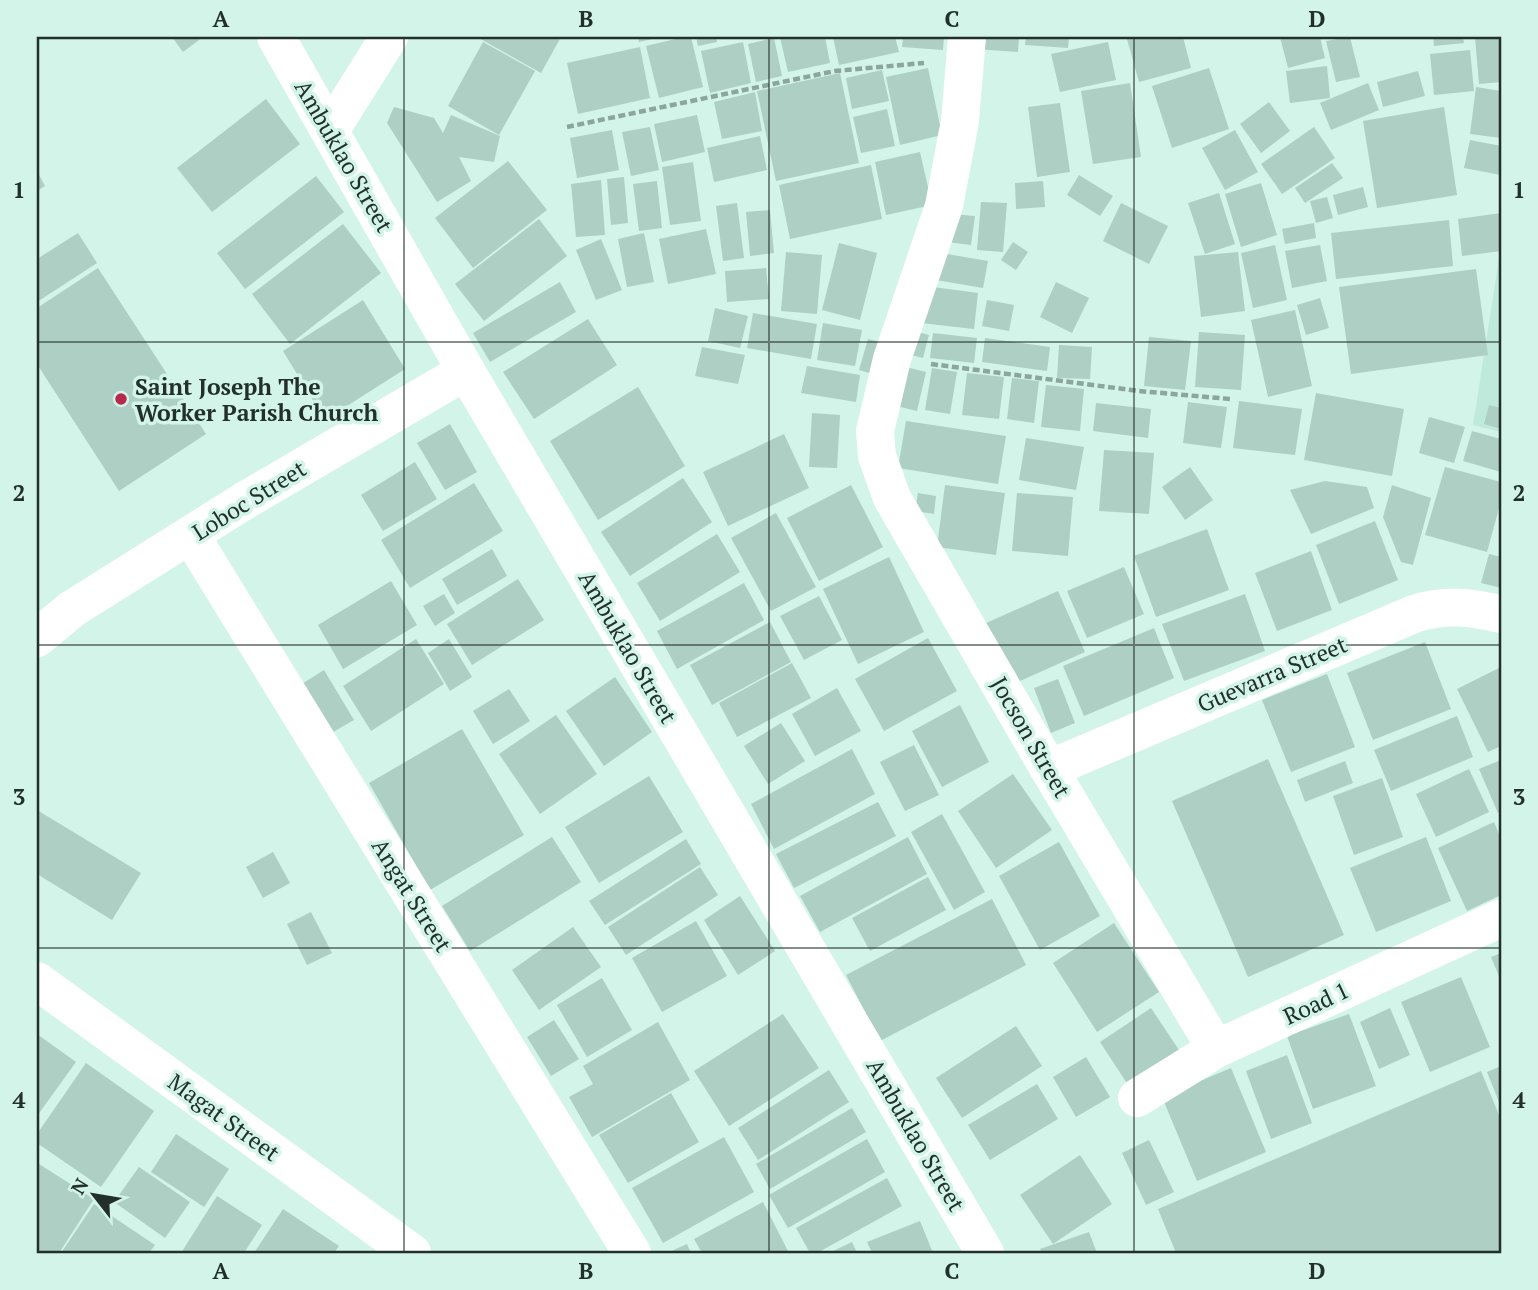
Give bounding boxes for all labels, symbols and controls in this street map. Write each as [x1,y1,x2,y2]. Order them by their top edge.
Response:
text: A [213,3,230,34]
text: B [579,3,594,34]
text: C [945,3,960,34]
text: D [1309,3,1326,34]
street label: Ambuklao Street [288,74,400,238]
text: 1 [13,174,26,205]
text: 1 [1513,174,1526,205]
place label: Saint Joseph The Worker Parish Church [135,371,378,428]
marker: Saint Joseph The Worker Parish Church [113,391,129,407]
street label: Loboc Street [186,453,312,547]
text: 2 [13,477,26,508]
text: 2 [1513,477,1526,508]
street label: Ambuklao Street [572,565,684,729]
street label: Guevarra Street [1192,628,1352,719]
street label: Jocson Street [984,671,1078,803]
text: 3 [13,781,26,812]
text: 3 [1513,781,1526,812]
street label: Angat Street [365,832,459,958]
street label: Road 1 [1278,974,1354,1032]
street label: Ambuklao Street [860,1053,972,1217]
street label: Magat Street [162,1066,286,1168]
text: 4 [13,1084,26,1115]
text: 4 [1513,1084,1526,1115]
north arrow [60,1160,130,1230]
text: N [65,1173,94,1199]
text: A [213,1255,230,1286]
text: B [579,1255,594,1286]
text: C [945,1255,960,1286]
text: D [1309,1255,1326,1286]

